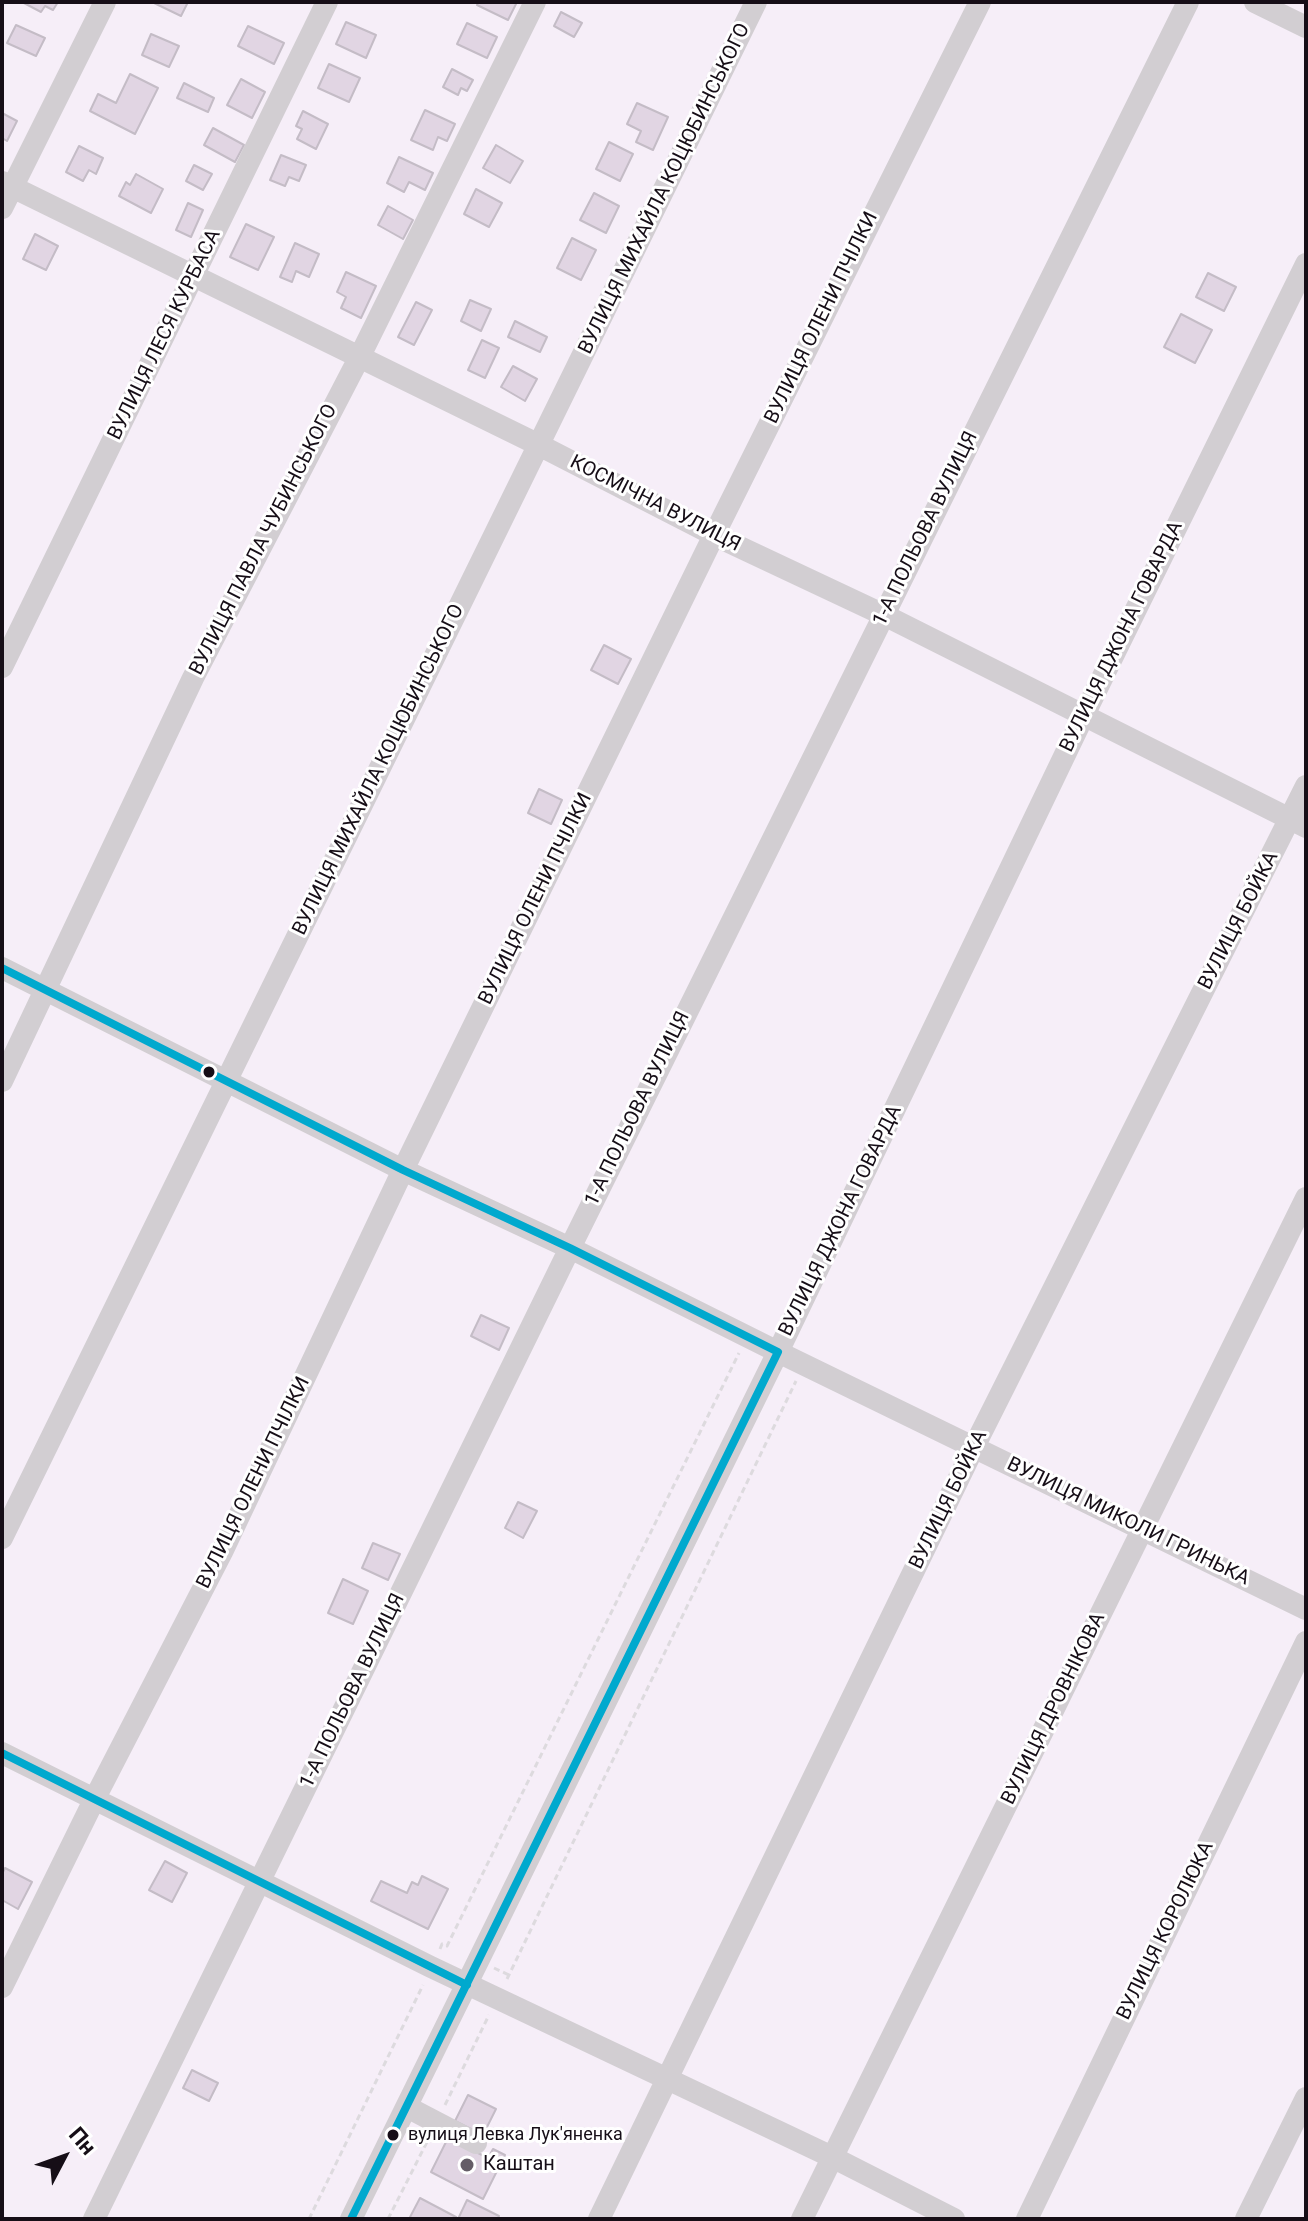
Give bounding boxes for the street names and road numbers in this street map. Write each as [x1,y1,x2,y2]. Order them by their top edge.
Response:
street label: ВУЛИЦЯ МИХАЙЛА КОЦЮБИНСЬКОГО [574,20,756,358]
street label: ВУЛИЦЯ ОЛЕНИ ПЧІЛКИ [760,208,884,428]
street label: ВУЛИЦЯ ЛЕСЯ КУРБАСА [104,226,226,444]
street label: ВУЛИЦЯ ПАВЛА ЧУБИНСЬКОГО [185,401,343,679]
street label: 1-А ПОЛЬОВА ВУЛИЦЯ [868,428,984,630]
street label: КОСМІЧНА ВУЛИЦЯ [566,451,744,557]
street label: ВУЛИЦЯ ДЖОНА ГОВАРДА [1056,518,1188,756]
street label: ВУЛИЦЯ МИХАЙЛА КОЦЮБИНСЬКОГО [288,601,470,939]
street label: ВУЛИЦЯ ОЛЕНИ ПЧІЛКИ [474,789,598,1009]
street label: ВУЛИЦЯ БОЙКА [1194,848,1284,994]
street label: 1-А ПОЛЬОВА ВУЛИЦЯ [580,1008,696,1210]
street label: ВУЛИЦЯ ДЖОНА ГОВАРДА [775,1102,907,1340]
street label: ВУЛИЦЯ ОЛЕНИ ПЧІЛКИ [192,1373,316,1593]
street label: ВУЛИЦЯ БОЙКА [905,1427,993,1573]
street label: ВУЛИЦЯ МИКОЛИ ГРИНЬКА [1003,1453,1253,1591]
street label: 1-А ПОЛЬОВА ВУЛИЦЯ [295,1590,411,1792]
street label: ВУЛИЦЯ ДРОВНІКОВА [997,1609,1111,1809]
street label: ВУЛИЦЯ КОРОЛЮКА [1112,1838,1220,2024]

